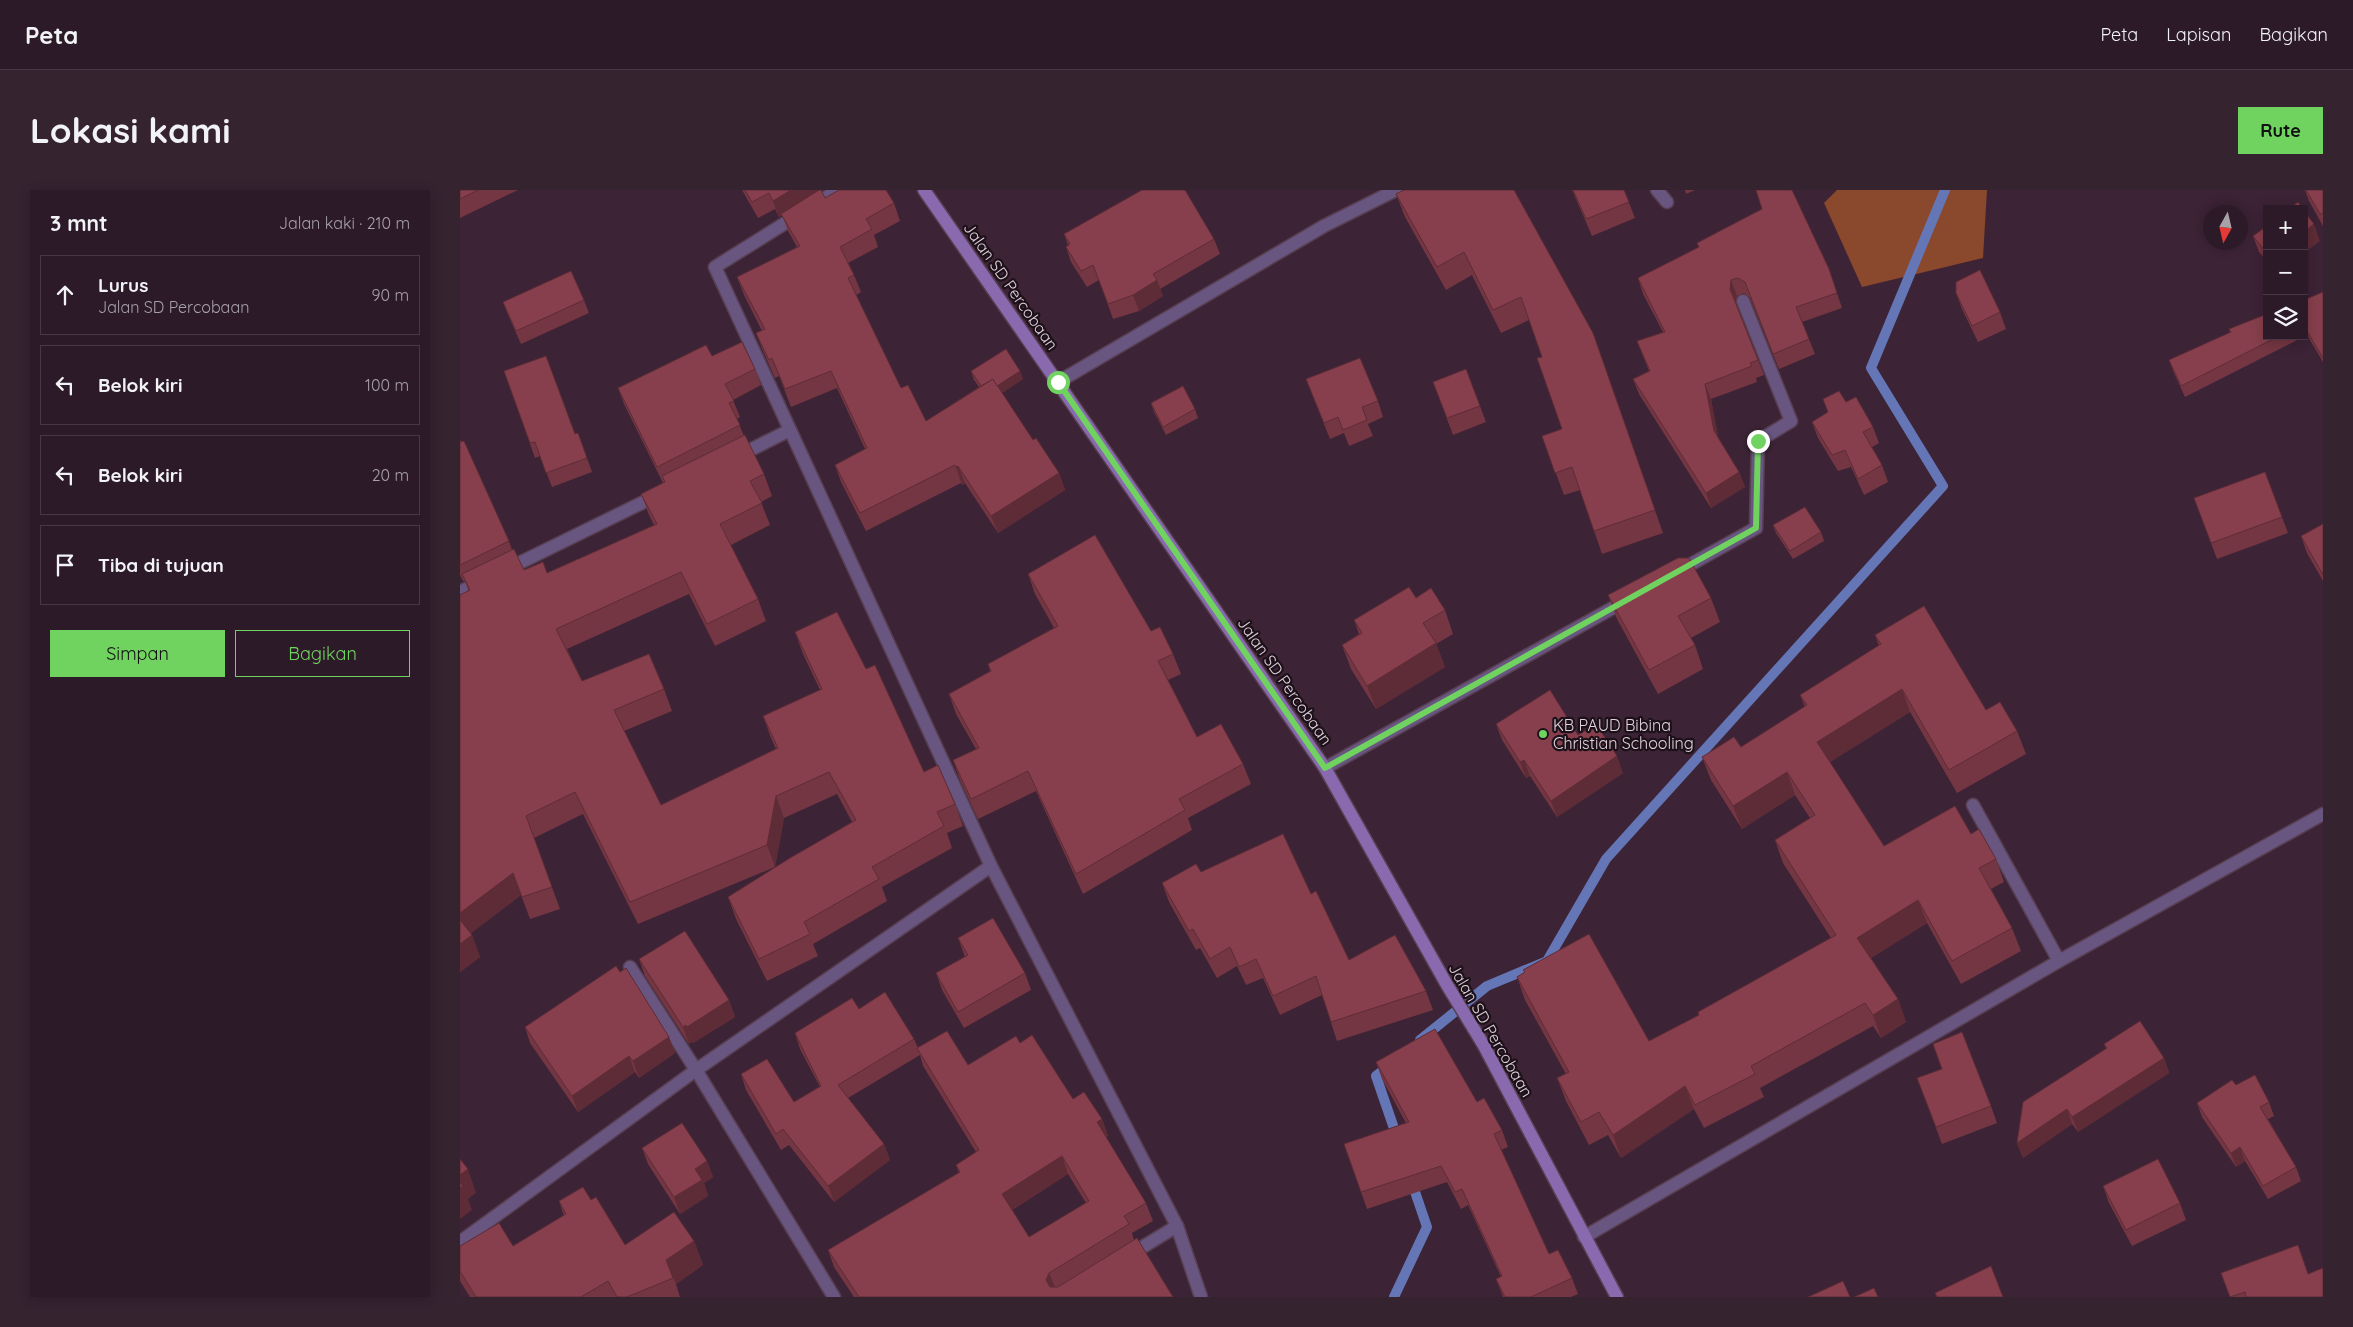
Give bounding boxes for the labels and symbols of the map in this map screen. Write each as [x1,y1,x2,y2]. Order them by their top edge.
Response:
north arrow [2203,205,2248,250]
street label: Jalan SD Percobaan [959,218,1063,354]
route start [1047,371,1070,394]
route end [1747,430,1770,453]
street label: Jalan SD Percobaan [1233,613,1337,749]
place label: KB PAUD Bibina Christian Schooling [1553,715,1694,753]
marker: KB PAUD Bibina Christian Schooling [1537,728,1549,740]
street label: Jalan SD Percobaan [1444,959,1538,1101]

